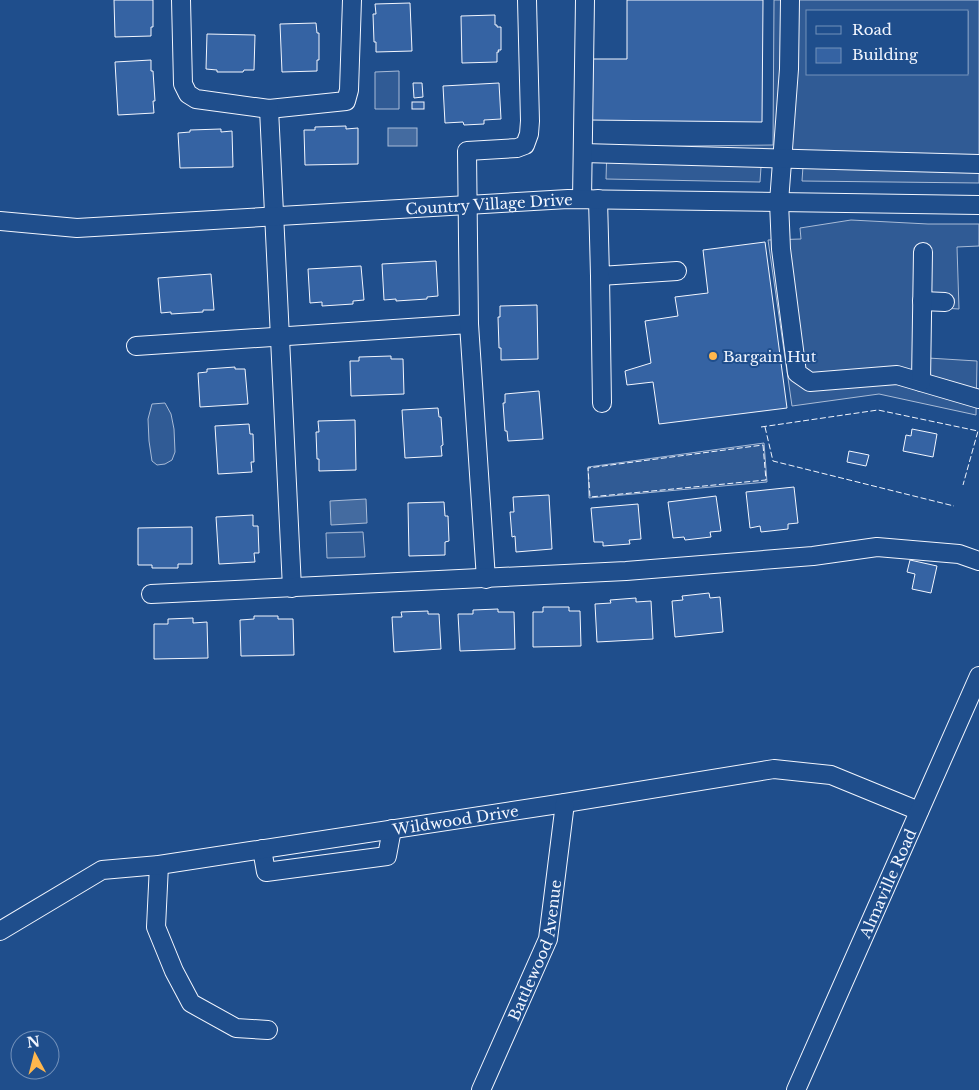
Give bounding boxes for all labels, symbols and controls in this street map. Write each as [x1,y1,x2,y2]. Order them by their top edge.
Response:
legend [806,10,969,75]
text: Road [852,20,892,39]
text: Building [852,45,919,64]
street label: Country Village Drive [405,189,573,218]
place label: Bargain Hut [723,347,817,366]
marker: Bargain Hut [707,350,719,362]
street label: Wildwood Drive [390,801,520,839]
street label: Almaville Road [855,826,920,942]
street label: Battlewood Avenue [504,879,565,1023]
north arrow [10,1030,60,1080]
text: N [26,1032,41,1052]

